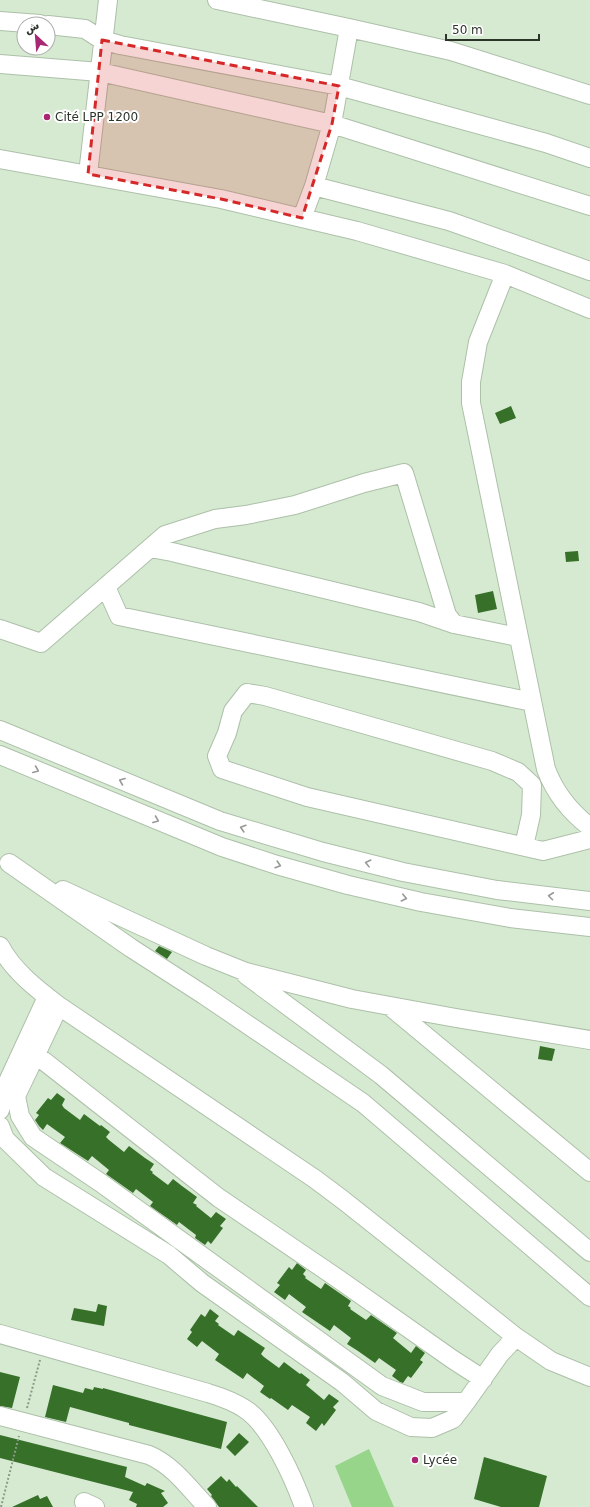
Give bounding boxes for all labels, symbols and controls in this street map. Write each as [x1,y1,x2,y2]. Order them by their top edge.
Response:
north arrow [16,16,56,56]
scale bar [446,16,539,42]
text: ش [22,18,42,37]
text: 50 m [452,23,483,37]
place label: Cité LPP 1200 [55,110,138,124]
marker: Cité LPP 1200 [42,112,52,122]
one-way arrow [32,766,39,774]
one-way arrow [119,777,126,785]
one-way arrow [152,816,159,824]
one-way arrow [240,824,247,833]
one-way arrow [365,859,372,868]
one-way arrow [274,860,281,869]
one-way arrow [548,892,554,901]
one-way arrow [400,893,407,901]
place label: Lycée [423,1453,457,1467]
marker: Lycée [410,1455,420,1465]

